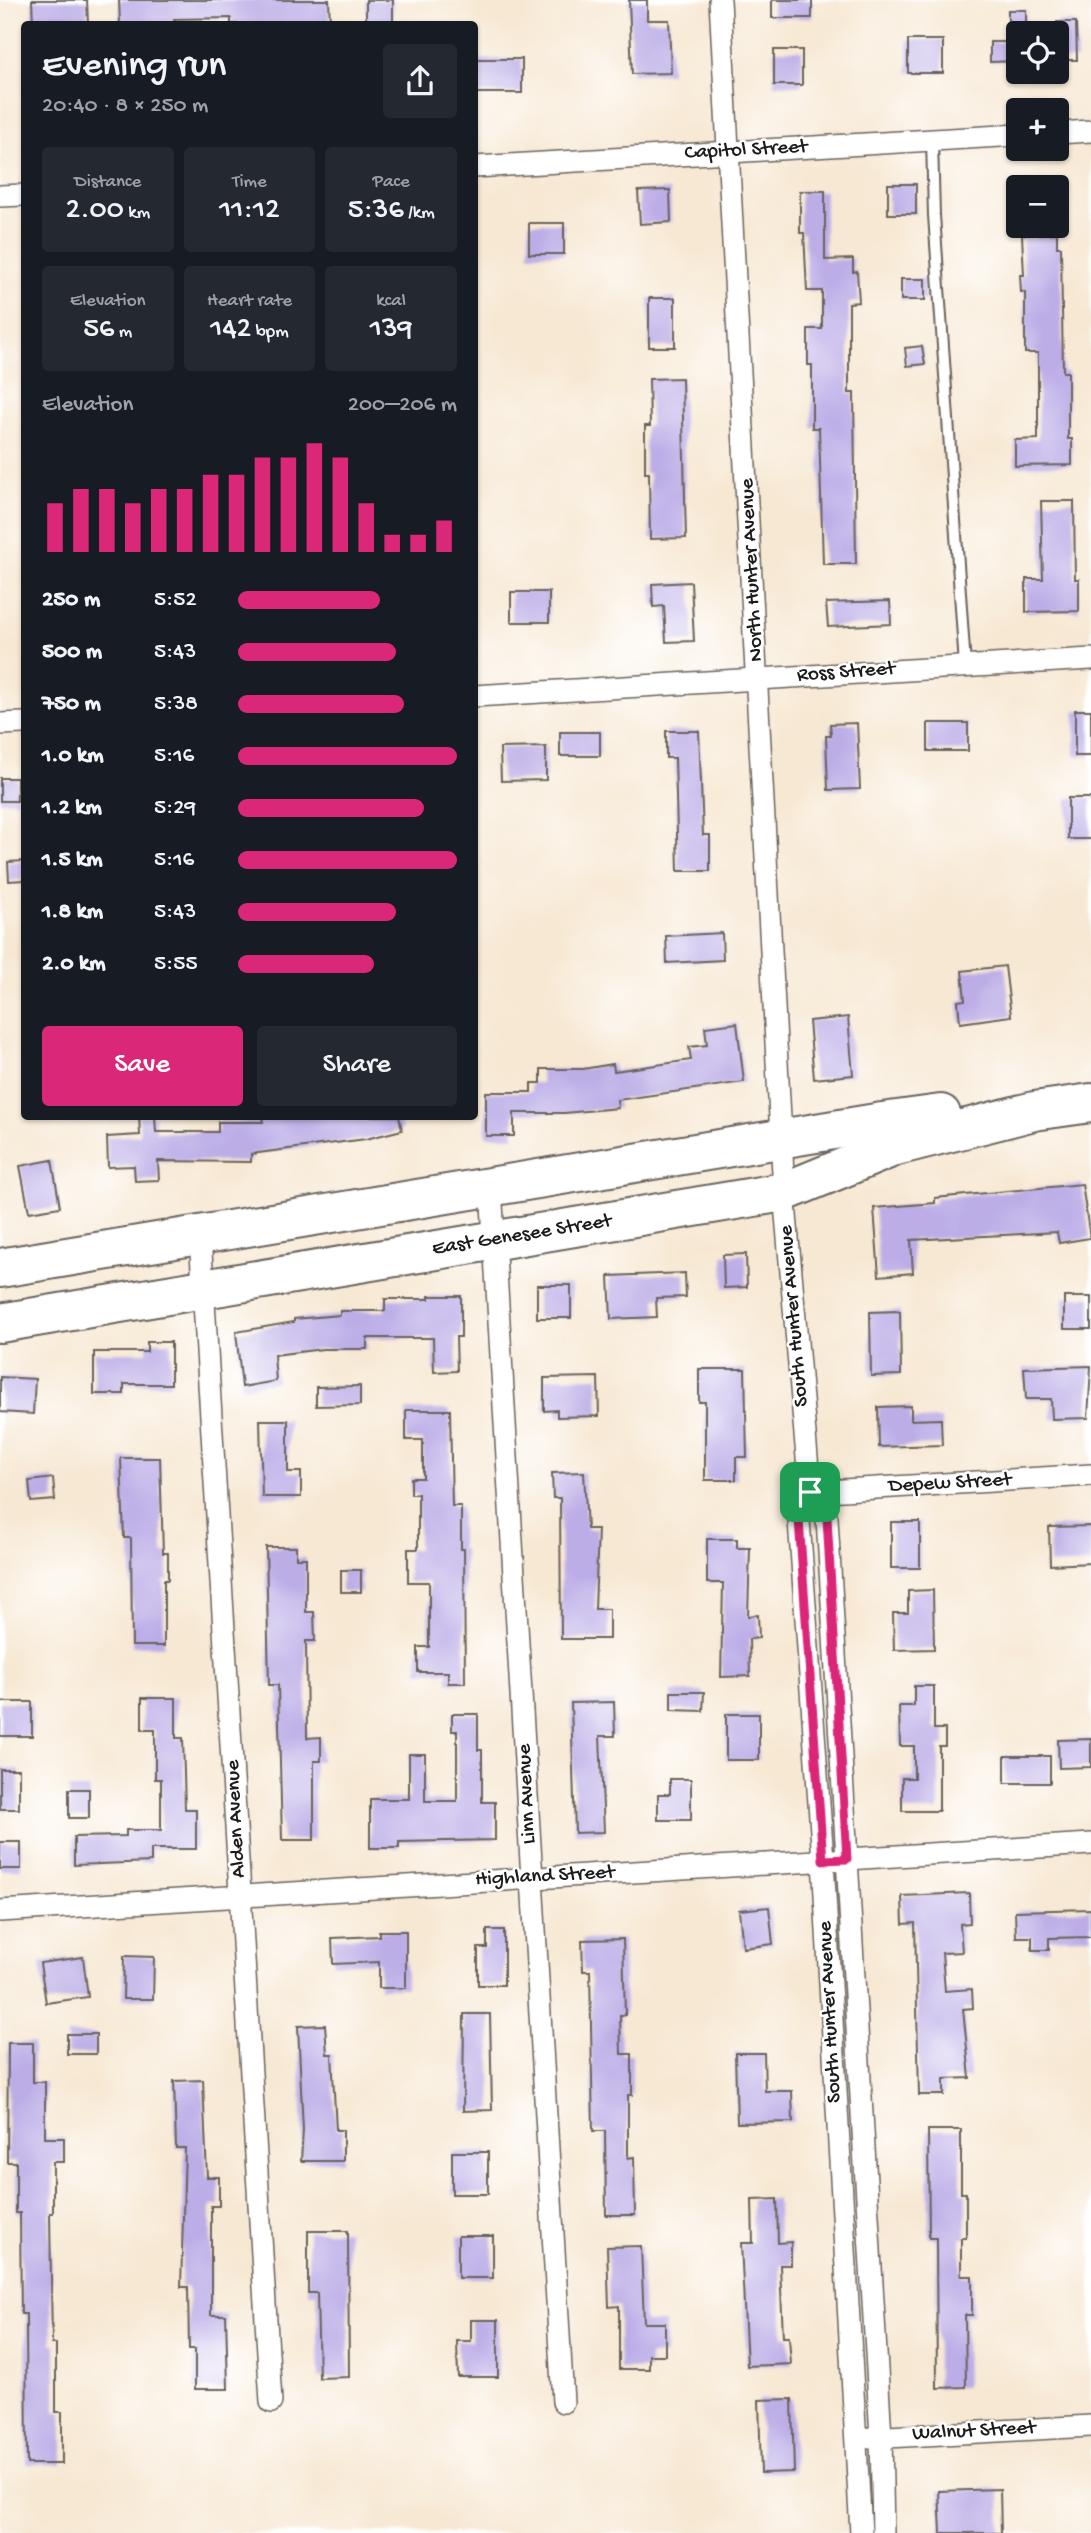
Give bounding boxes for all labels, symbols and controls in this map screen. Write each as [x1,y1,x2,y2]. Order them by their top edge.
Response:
map controls [1006,21,1069,238]
button: locate [1006,21,1069,84]
button: share [383,44,457,118]
text: Evening run [42,45,226,89]
text: 20:40 · 8 × 250 m [42,93,208,120]
button: + [1006,98,1069,161]
street label: Capitol Street [684,135,810,167]
text: Distance [74,171,141,194]
text: Time [232,171,267,194]
text: Pace [373,171,410,194]
button: − [1006,175,1069,238]
text: 2.00 [65,194,124,229]
text: 11:12 [219,194,280,229]
text: 5:36 [348,194,404,229]
text: km [124,202,150,225]
text: /km [404,202,435,225]
text: Elevation [70,290,146,313]
text: Heart rate [207,290,292,313]
text: kcal [376,290,406,313]
text: 56 [83,313,114,348]
text: 142 [210,313,251,348]
text: 139 [370,313,413,348]
text: m [114,321,132,344]
text: bpm [251,321,289,344]
text: Elevation [42,392,133,419]
text: 200–206 m [348,392,457,419]
street label: North Hunter Avenue [736,476,770,662]
text: 250 m [42,587,100,614]
text: 5:52 [154,587,197,614]
text: 500 m [42,639,102,666]
text: 5:43 [154,639,196,666]
street label: Ross Street [796,657,898,689]
text: 750 m [42,691,101,718]
text: 5:38 [154,691,198,718]
text: 1.0 km [42,743,104,770]
text: 5:16 [154,743,194,770]
text: 1.2 km [42,795,102,822]
text: 5:29 [154,795,196,822]
text: 1.5 km [42,847,103,874]
text: 5:16 [154,847,194,874]
text: 1.8 km [42,899,103,926]
text: 5:43 [154,899,196,926]
text: 2.0 km [42,951,106,978]
text: 5:55 [154,951,198,978]
button: Save [42,1026,243,1106]
button: Share [257,1026,457,1106]
street label: East Genesee Street [431,1209,616,1263]
street label: South Hunter Avenue [775,1223,815,1408]
pin [780,1462,840,1522]
street label: Depew Street [886,1468,1014,1500]
icon: arrive [791,1473,829,1511]
street label: Linn Avenue [513,1742,543,1845]
street label: Alden Avenue [221,1758,253,1879]
street label: Highland Street [475,1861,618,1893]
street label: South Hunter Avenue [814,1919,848,2104]
street label: Walnut Street [912,2416,1039,2448]

